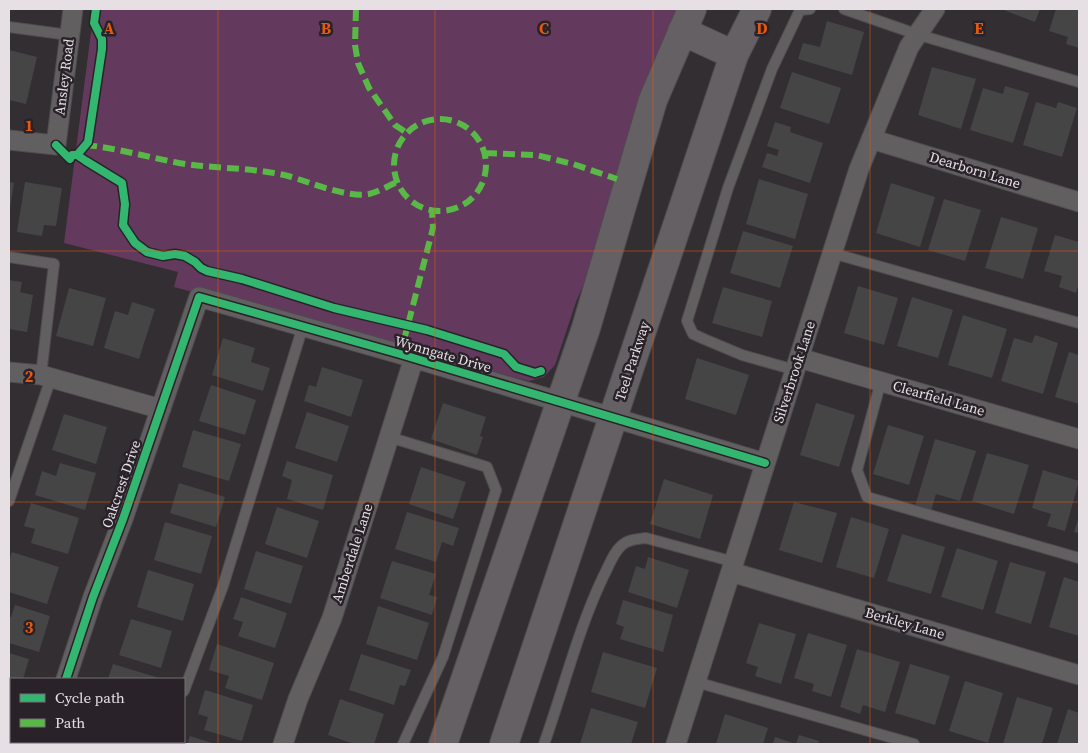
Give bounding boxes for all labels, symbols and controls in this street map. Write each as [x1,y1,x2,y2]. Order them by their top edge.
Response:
text: A [104,17,115,39]
text: B [321,17,332,39]
text: C [539,17,549,39]
text: D [756,17,768,39]
text: E [974,17,984,39]
street label: Ansley Road [49,37,79,116]
text: 1 [25,114,33,136]
street label: Dearborn Lane [927,147,1023,193]
street label: Teel Parkway [610,318,654,403]
street label: Silverbrook Lane [768,318,820,426]
street label: Wynngate Drive [392,331,494,377]
text: 2 [25,365,34,387]
street label: Clearfield Lane [891,375,987,421]
street label: Oakcrest Drive [97,437,145,531]
street label: Amberdale Lane [327,501,377,605]
street label: Berkley Lane [863,602,947,644]
text: 3 [25,616,34,638]
legend [10,678,185,743]
text: Cycle path [55,687,125,708]
text: Path [55,712,85,733]

